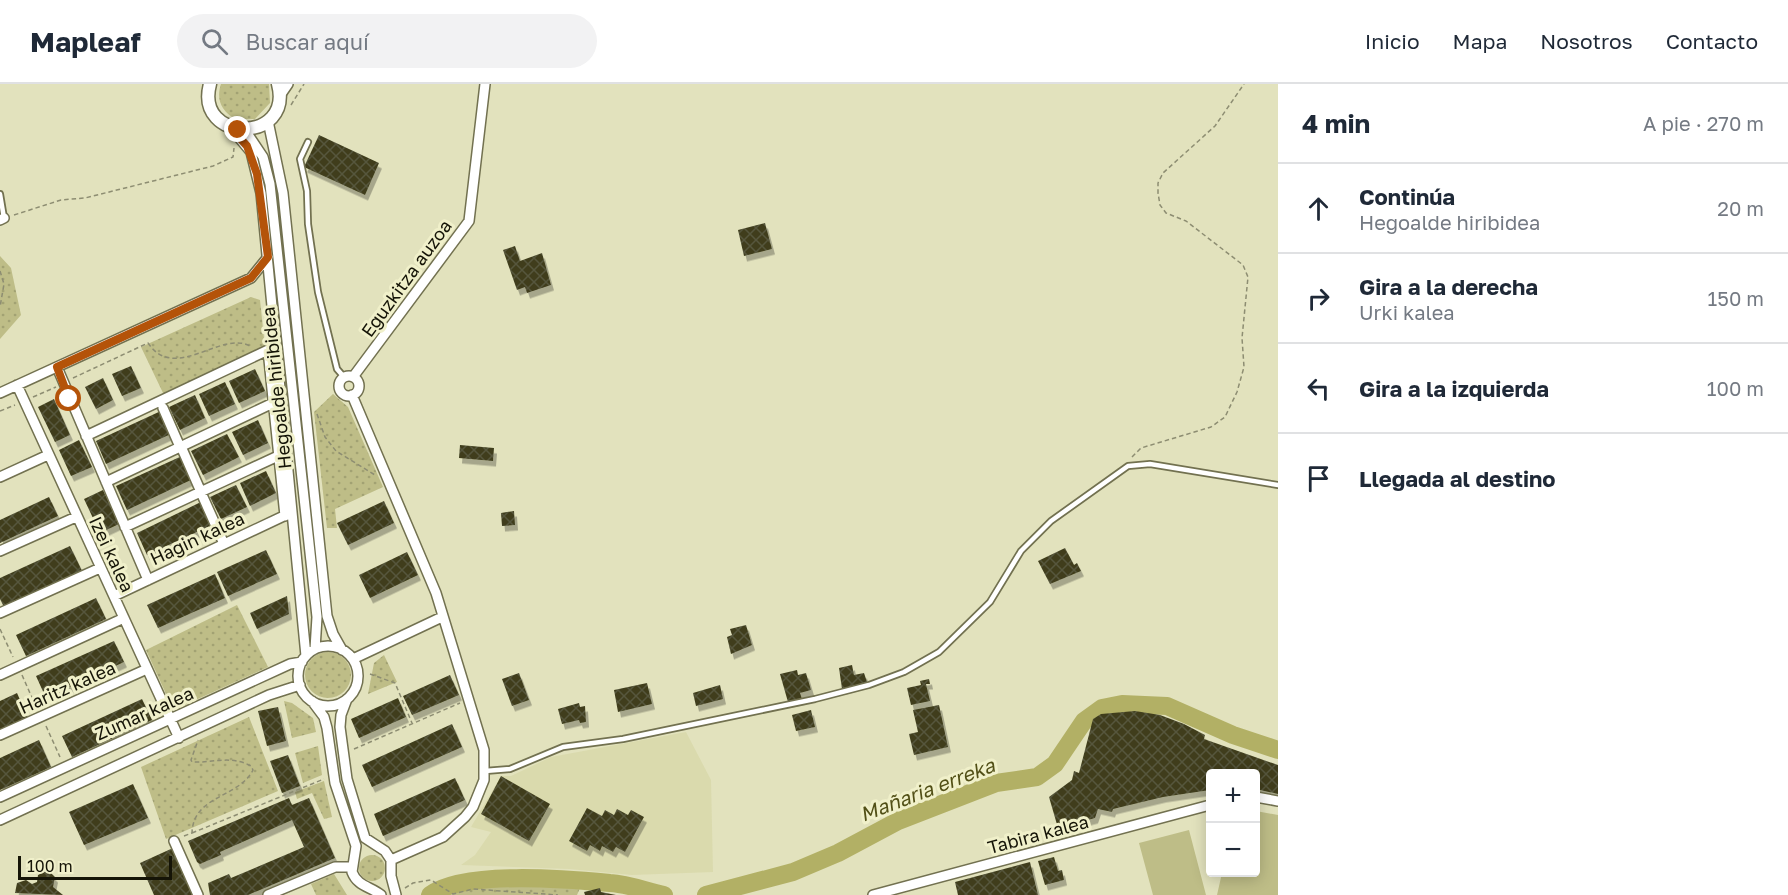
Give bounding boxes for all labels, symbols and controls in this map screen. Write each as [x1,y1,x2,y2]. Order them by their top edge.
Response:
search box [177,14,597,68]
text: Mapleaf [30,25,141,58]
icon: search [198,25,231,58]
text: Buscar aquí [246,28,369,55]
text: Inicio [1365,28,1420,54]
text: Mapa [1453,28,1507,54]
text: Nosotros [1540,28,1633,54]
text: Contacto [1666,28,1758,54]
text: 4 min [1302,108,1370,139]
text: A pie · 270 m [1643,111,1764,135]
route end [224,116,250,142]
text: Continúa [1359,183,1455,210]
icon: ahead [1302,192,1335,225]
text: 20 m [1717,196,1764,220]
text: Hegoalde hiribidea [1359,210,1540,234]
street label: Eguzkitza auzoa [356,215,456,341]
text: Gira a la derecha [1359,273,1538,300]
icon: right [1302,282,1335,315]
text: 150 m [1708,286,1764,310]
text: Urki kalea [1359,300,1455,324]
street label: Hegoalde hiribidea [257,306,295,470]
icon: left [1302,372,1335,405]
text: Gira a la izquierda [1359,375,1549,402]
text: 100 m [1707,376,1764,400]
route start [55,385,81,411]
icon: arrive [1302,462,1335,495]
text: Llegada al destino [1359,465,1556,492]
street label: Hagin kalea [146,507,248,569]
street label: Izei kalea [85,513,139,595]
street label: Haritz kalea [15,656,119,718]
street label: Zumar kalea [91,682,197,744]
water label: Mañaria erreka [856,752,998,826]
map controls [1206,769,1260,877]
button: + [1206,769,1260,823]
street label: Tabira kalea [985,810,1091,858]
button: − [1206,823,1260,877]
scale bar [18,853,172,880]
text: 100 m [27,856,73,876]

